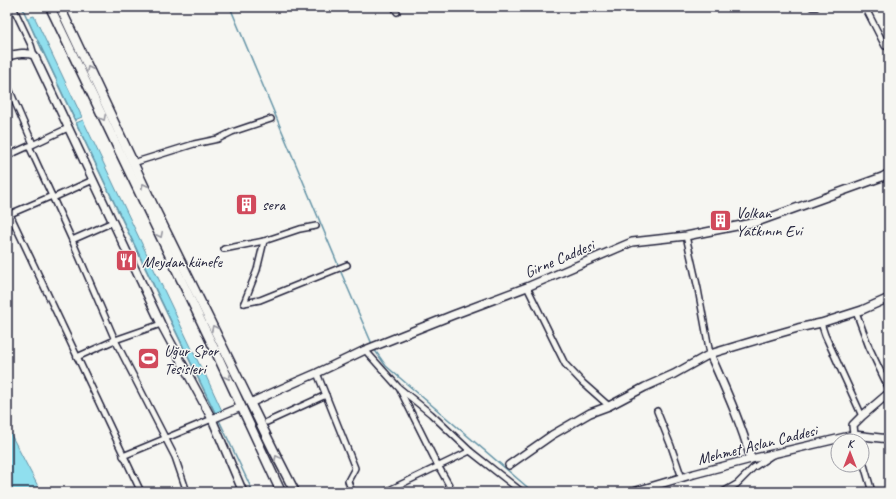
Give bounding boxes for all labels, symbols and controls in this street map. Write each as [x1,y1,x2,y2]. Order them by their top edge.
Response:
one-way arrow [86,65,94,73]
one-way arrow [98,113,106,121]
one-way arrow [141,183,149,191]
building icon: sera [233,191,259,217]
place label: sera [262,195,286,215]
place label: Volkan Yatkının Evi [736,203,804,241]
building icon: Volkan Yatkının Evi [707,208,733,234]
one-way arrow [155,231,163,238]
street label: Girne Caddesi [522,235,599,282]
restaurant icon: Meydan künefe [113,248,139,274]
place label: Meydan künefe [142,252,224,272]
one-way arrow [211,325,219,333]
place label: Uğur Spor Tesisleri [164,341,219,379]
sports icon: Uğur Spor Tesisleri [136,346,162,372]
one-way arrow [223,373,231,381]
street label: Mehmet Aslan Caddesi [695,420,821,470]
north arrow [830,433,870,473]
text: K [847,436,855,450]
one-way arrow [274,454,282,462]

